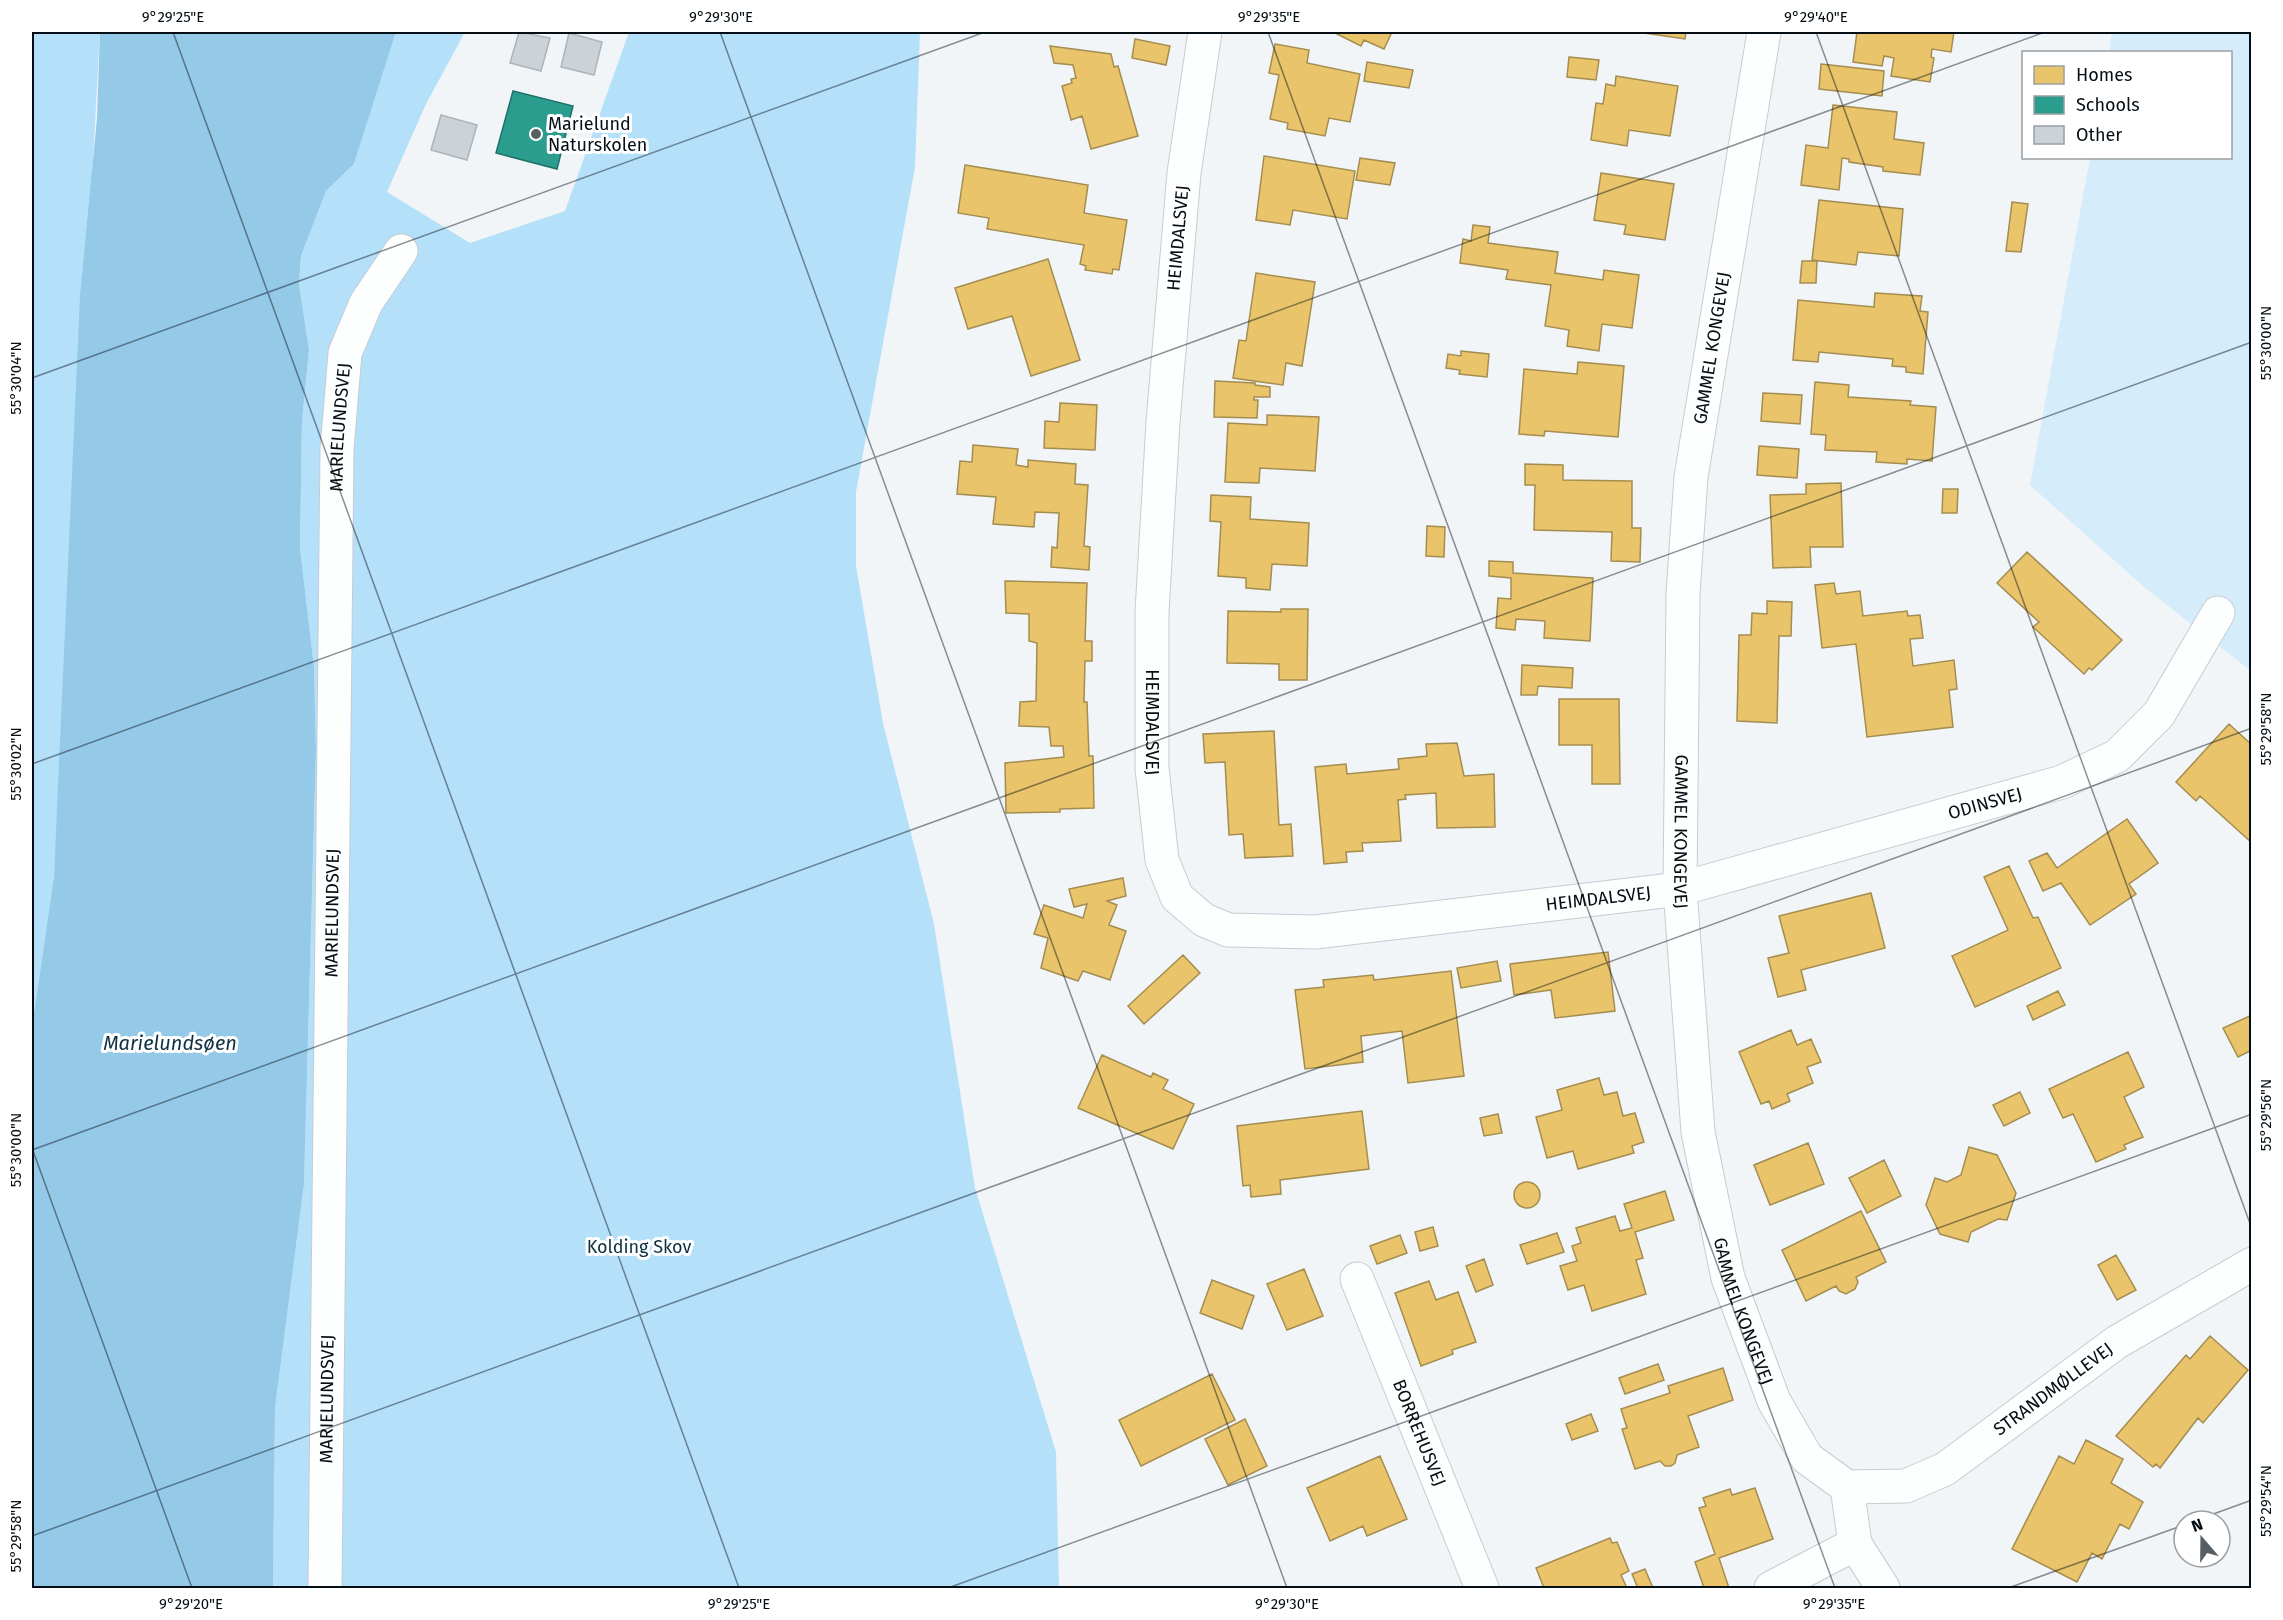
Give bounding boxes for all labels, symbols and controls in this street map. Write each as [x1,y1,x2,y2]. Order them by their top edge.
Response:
text: 9°29'25"E [142,8,204,26]
text: 9°29'30"E [689,8,753,26]
text: 9°29'35"E [1238,8,1300,26]
text: 9°29'40"E [1784,8,1848,26]
legend [2022,51,2232,159]
text: Homes [2076,64,2132,86]
text: Schools [2076,94,2140,116]
place label: Marielund Naturskolen [548,113,647,156]
text: Other [2076,124,2122,146]
marker: Marielund Naturskolen [529,127,543,141]
street label: HEIMDALSVEJ [1162,184,1194,292]
street label: GAMMEL KONGEVEJ [1689,270,1735,426]
text: 55°30'00"N [2257,306,2275,380]
text: 55°30'04"N [7,341,25,415]
street label: MARIELUNDSVEJ [326,362,355,492]
street label: HEIMDALSVEJ [1141,669,1164,776]
text: 55°29'58"N [2257,693,2275,765]
text: 55°30'02"N [7,727,25,801]
street label: GAMMEL KONGEVEJ [1669,755,1692,910]
street label: ODINSVEJ [1945,783,2025,824]
street label: MARIELUNDSVEJ [320,848,344,978]
street label: HEIMDALSVEJ [1544,881,1652,916]
water label: Marielundsøen [103,1031,237,1055]
text: 55°29'56"N [2257,1079,2275,1151]
text: 55°30'00"N [7,1113,25,1187]
park label: Kolding Skov [587,1236,692,1258]
street label: GAMMEL KONGEVEJ [1709,1236,1778,1388]
street label: MARIELUNDSVEJ [315,1334,339,1464]
street label: STRANDMØLLEVEJ [1989,1338,2117,1440]
street label: BORREHUSVEJ [1388,1376,1451,1490]
text: 55°29'54"N [2257,1465,2275,1537]
text: 55°29'58"N [7,1500,25,1572]
north arrow [2172,1509,2232,1569]
text: N [2189,1515,2205,1536]
text: 9°29'20"E [159,1595,223,1613]
text: 9°29'25"E [708,1595,770,1613]
text: 9°29'30"E [1255,1595,1319,1613]
text: 9°29'35"E [1803,1595,1865,1613]

